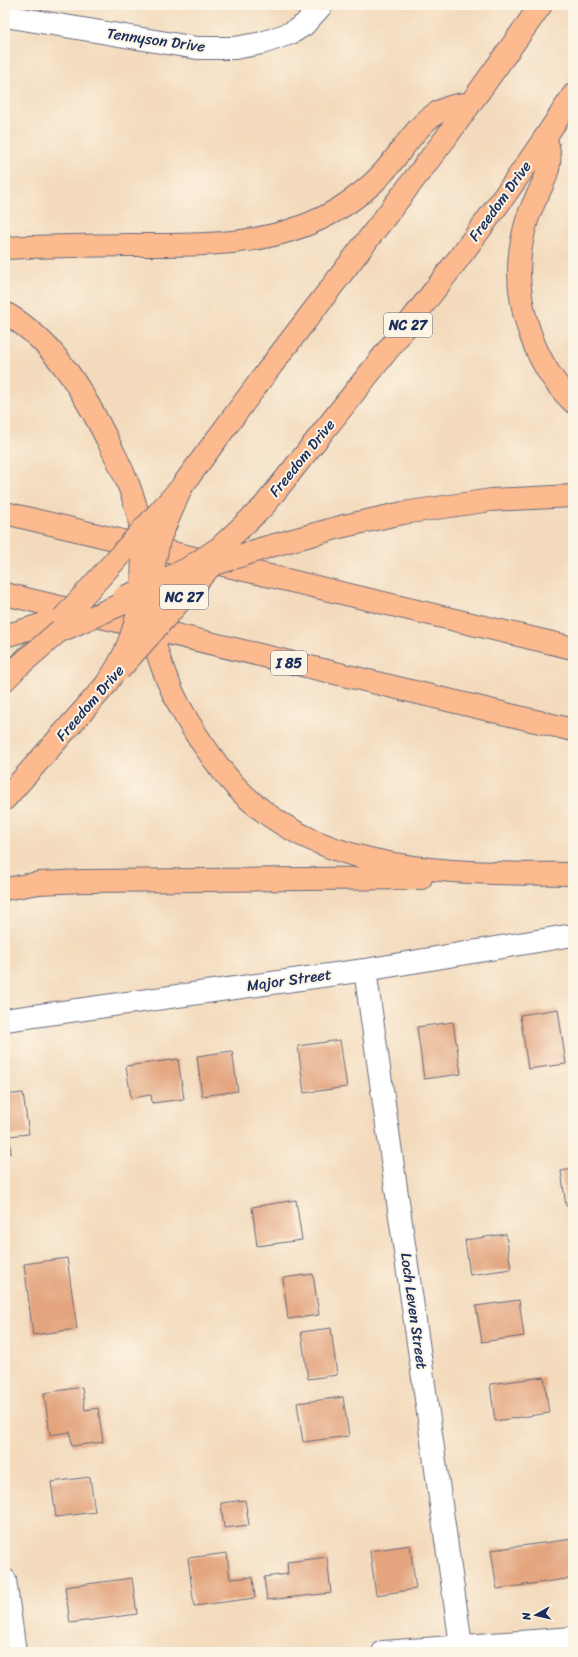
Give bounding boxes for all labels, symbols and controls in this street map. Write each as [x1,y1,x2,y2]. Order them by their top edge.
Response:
street label: Tennyson Drive [105,20,207,60]
street label: Freedom Drive [462,155,538,247]
road number: NC 27 [384,313,432,337]
street label: Freedom Drive [262,413,342,503]
road number: NC 27 [160,585,208,609]
road number: I 85 [271,651,307,675]
street label: Freedom Drive [49,659,131,747]
street label: Major Street [245,961,334,999]
street label: Loch Leven Street [393,1251,435,1371]
north arrow [516,1595,556,1635]
text: N [517,1611,537,1622]

